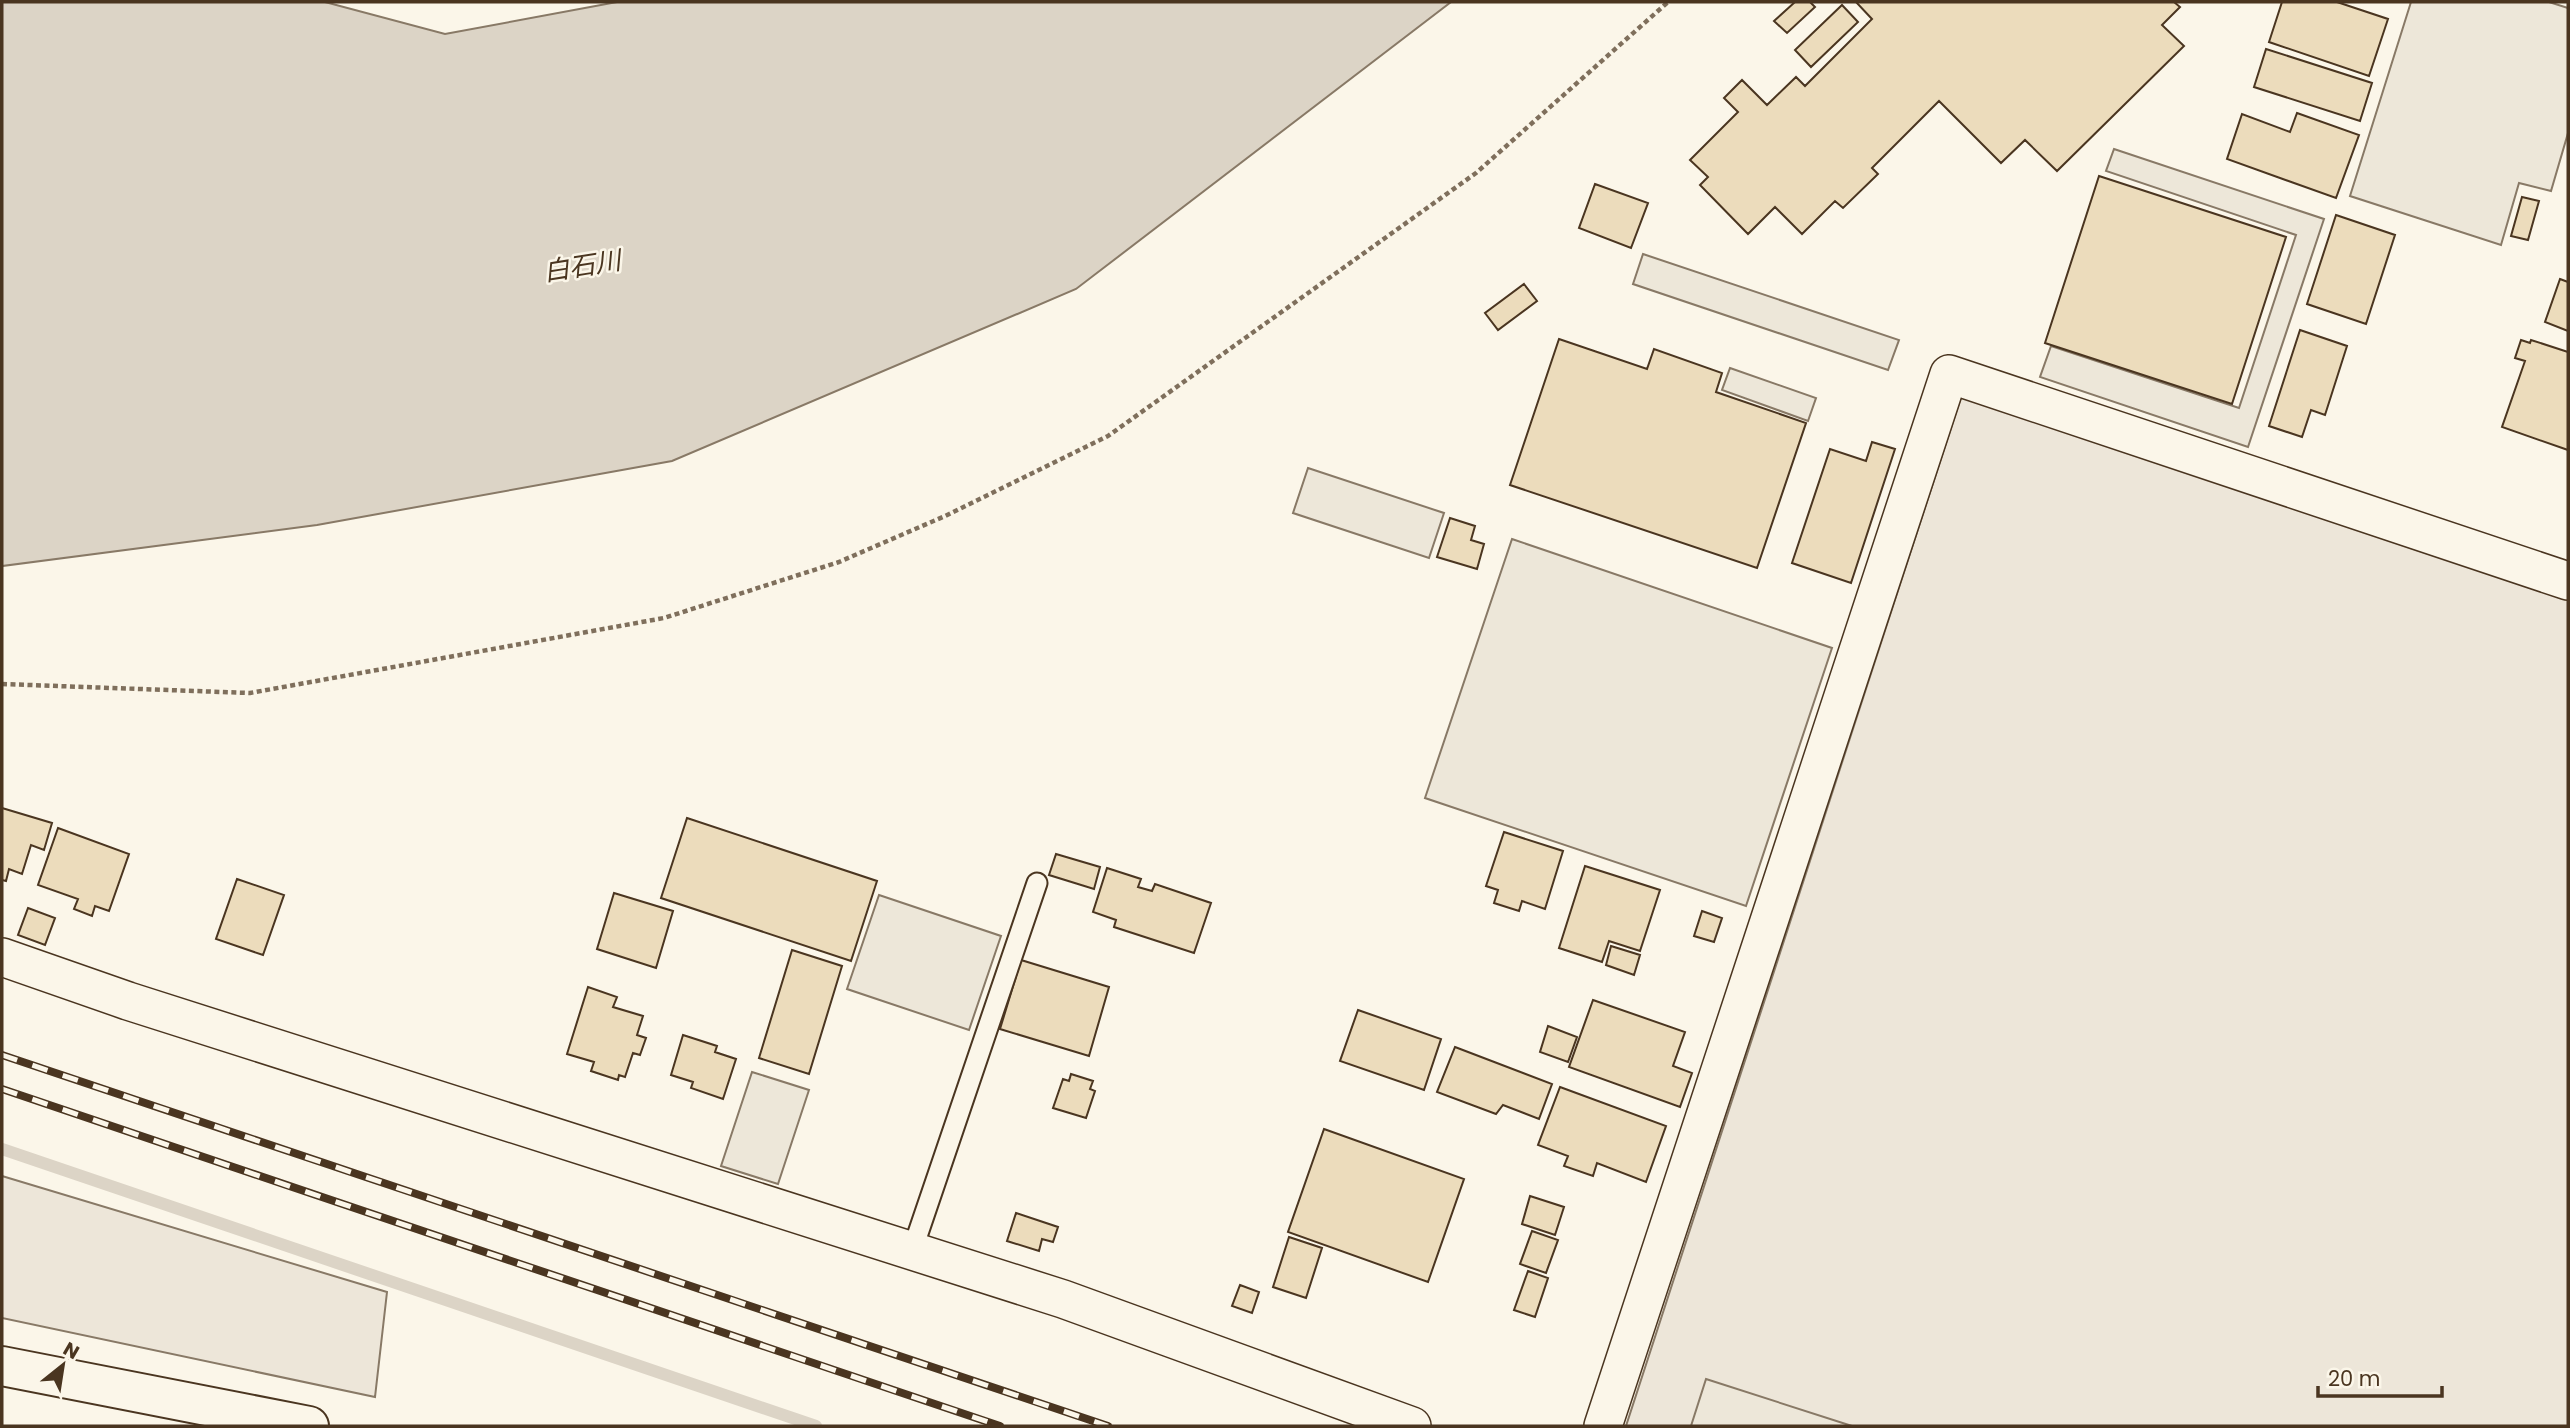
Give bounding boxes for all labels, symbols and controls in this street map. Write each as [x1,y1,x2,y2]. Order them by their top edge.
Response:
water label: 白石川 [541,242,626,290]
north arrow [28,1330,98,1400]
text: N [58,1335,84,1366]
scale bar [2318,1354,2442,1398]
text: 20 m [2328,1364,2381,1393]

